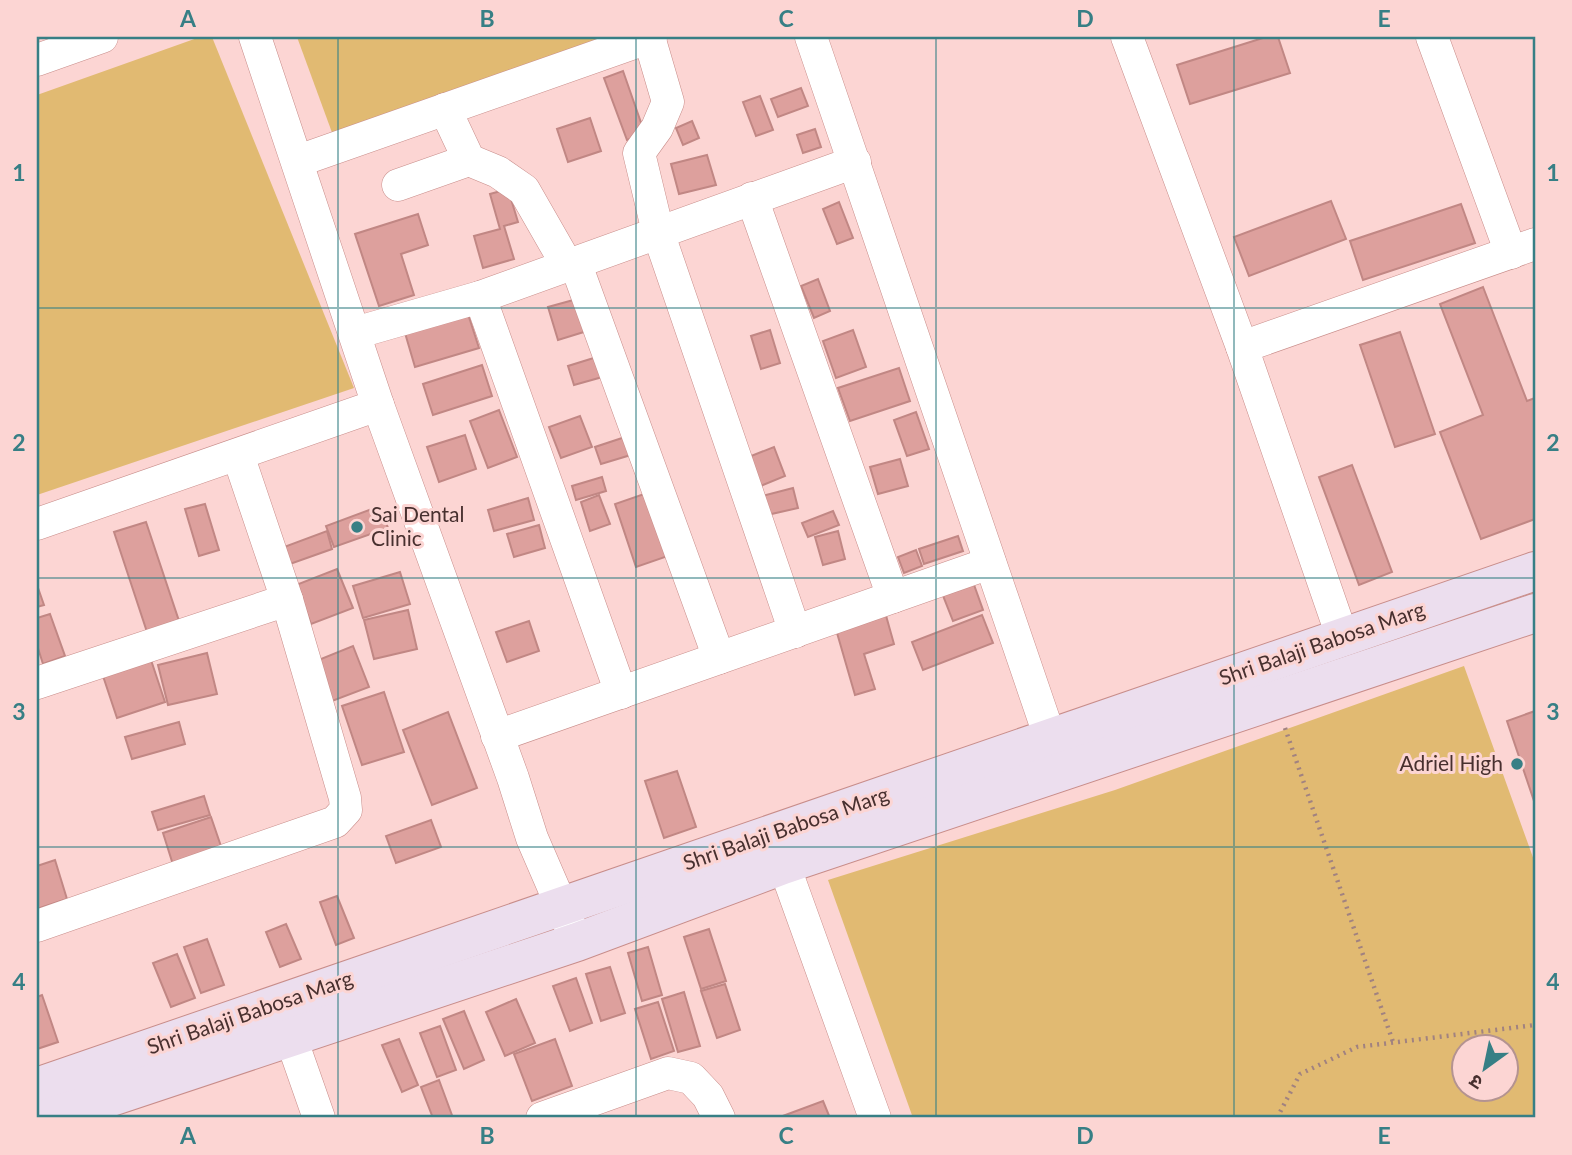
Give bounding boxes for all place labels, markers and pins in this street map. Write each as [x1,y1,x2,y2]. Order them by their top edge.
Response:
place label: Sai Dental Clinic [371,501,465,550]
marker: Sai Dental Clinic [349,519,365,535]
place label: Adriel High [1400,750,1503,775]
marker: Adriel High [1509,756,1525,772]

